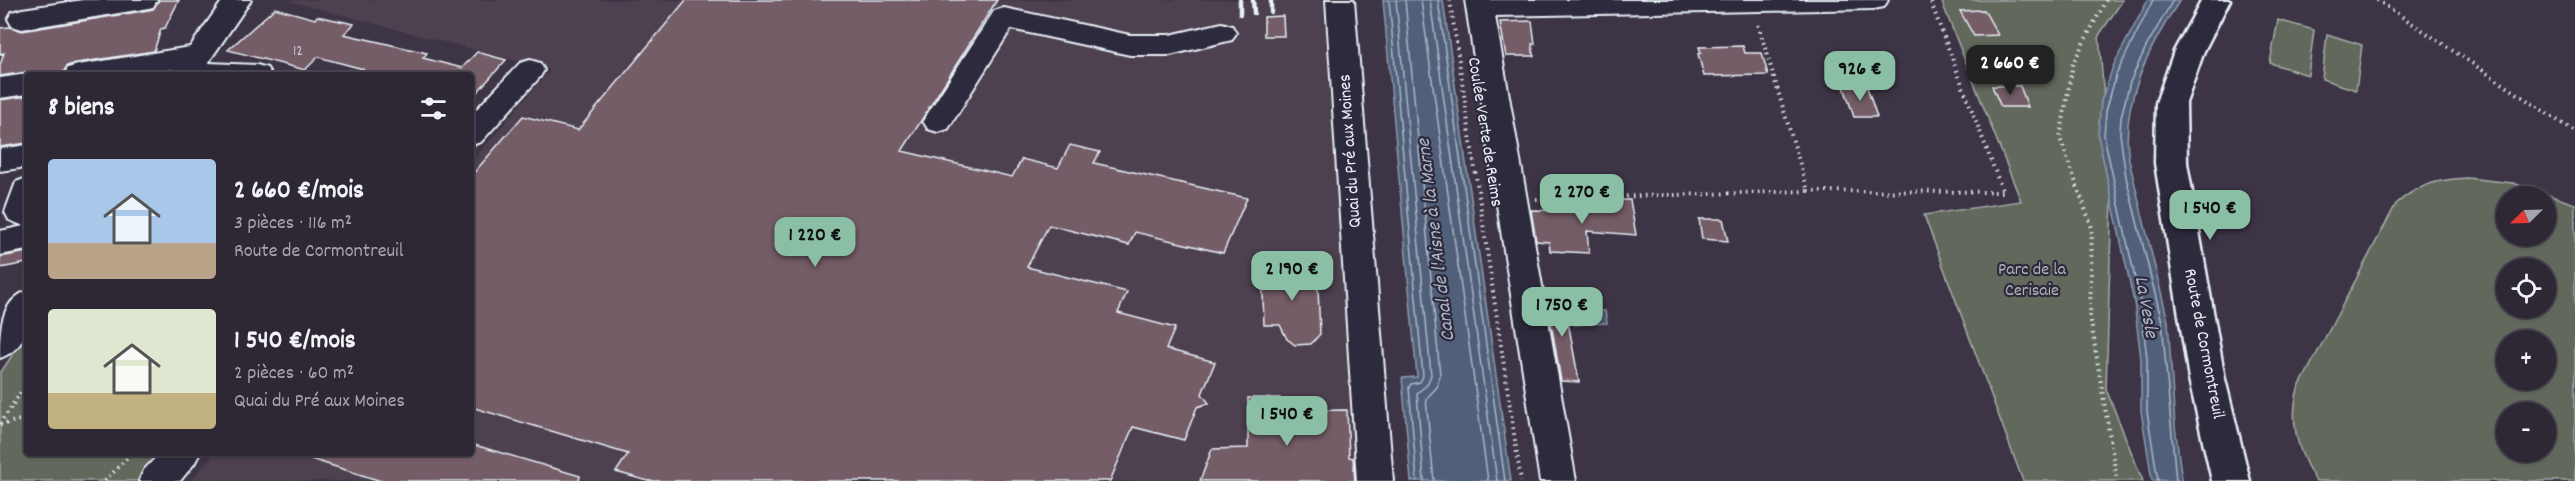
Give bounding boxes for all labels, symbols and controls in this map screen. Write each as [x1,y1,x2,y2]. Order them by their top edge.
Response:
house number: 12 [293,41,303,63]
pin: 2 660 € [1955,45,2065,96]
text: 2 660 € [1980,50,2040,78]
pin: 926 € [1818,51,1902,102]
street label: Coulée Verte de Reims [1460,55,1508,209]
text: 926 € [1838,56,1882,84]
street label: Quai du Pré aux Moines [1333,73,1369,229]
text: 8 biens [48,90,115,127]
icon: filters [417,92,450,125]
water label: Canal de l'Aisne à la Marne [1411,136,1463,343]
text: 2 660 €/mois [234,173,364,210]
pin: 2 270 € [1527,174,1637,225]
text: 2 270 € [1554,179,1610,207]
icon: home [96,183,168,255]
north arrow [2496,186,2556,246]
map controls [2496,186,2556,462]
pin: 1 540 € [2155,190,2265,241]
text: 1 540 € [2183,195,2237,223]
text: 3 pièces · 116 m² [234,210,352,238]
pin: 1 220 € [760,217,870,268]
text: 1 220 € [788,222,842,250]
text: Route de Cormontreuil [234,238,404,266]
pin: 2 190 € [1237,251,1347,302]
text: 2 190 € [1265,256,1319,284]
park label: Parc de la Cerisaie [1998,258,2066,304]
button: locate [2496,258,2556,318]
street label: Route de Cormontreuil [2176,267,2230,422]
water label: La Vesle [2126,274,2164,341]
pin: 1 750 € [1507,287,1617,338]
text: 1 750 € [1536,292,1588,320]
text: 1 540 €/mois [234,323,356,360]
button: + [2496,330,2556,390]
icon: home [96,333,168,405]
text: 2 pièces · 60 m² [234,360,354,388]
text: Quai du Pré aux Moines [234,388,405,416]
pin: 1 540 € [1232,396,1342,447]
text: 1 540 € [1260,401,1314,429]
button: − [2496,402,2556,462]

